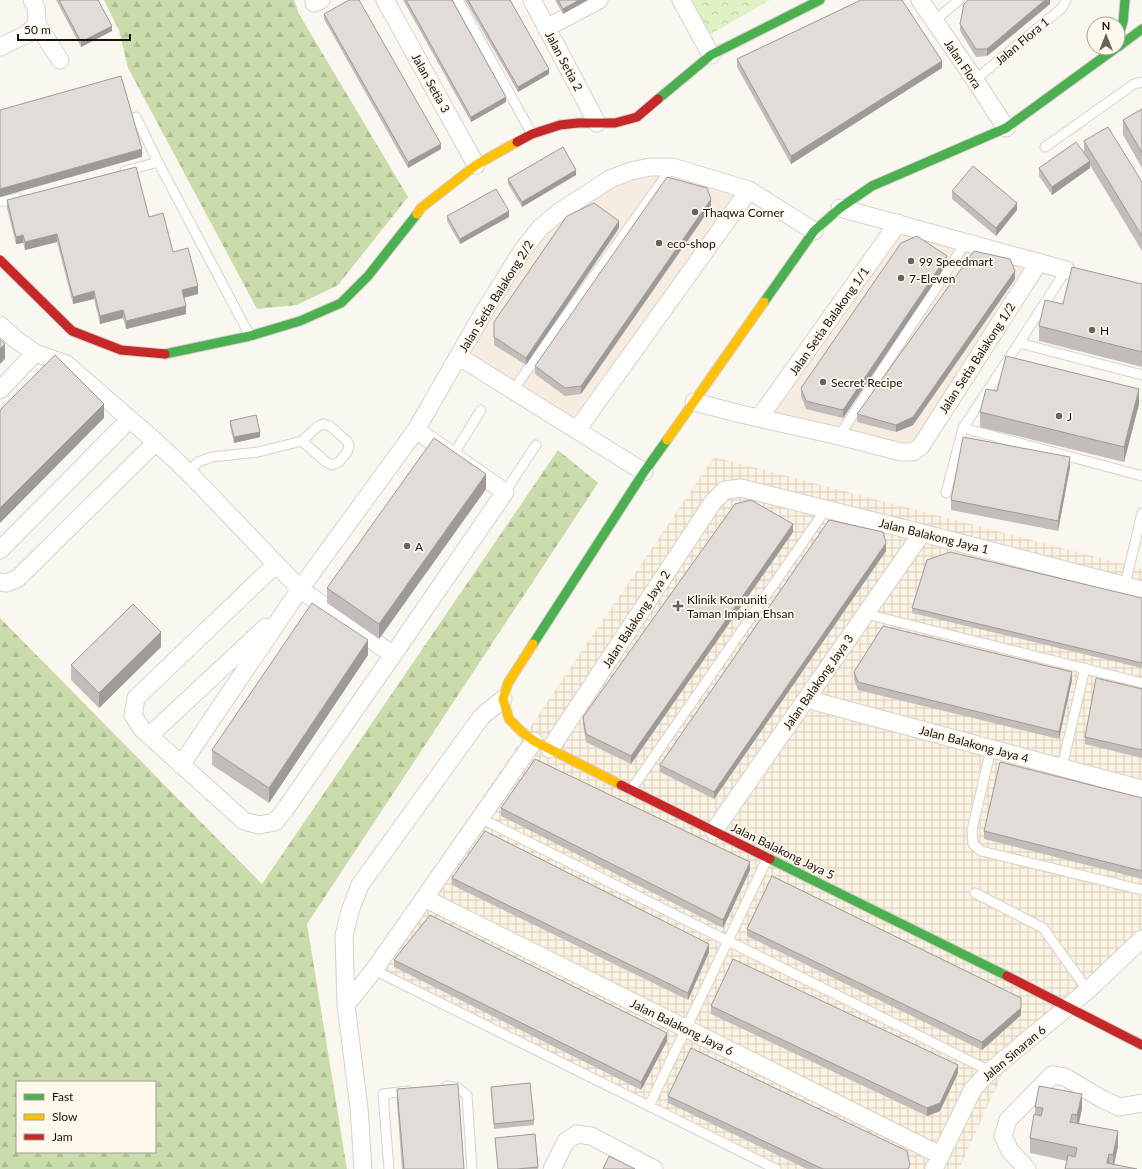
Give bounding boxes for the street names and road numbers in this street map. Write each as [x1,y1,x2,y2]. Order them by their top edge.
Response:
street label: Jalan Flora 1 [992,14,1052,68]
street label: Jalan Setia 2 [542,29,586,93]
street label: Jalan Flora [941,37,985,91]
street label: Jalan Setia 3 [409,51,453,115]
street label: Jalan Setia Balakong 2/2 [455,237,537,355]
street label: Jalan Setia Balakong 1/1 [786,264,872,378]
street label: Jalan Setia Balakong 1/2 [936,300,1018,416]
street label: Jalan Balakong Jaya 1 [878,515,991,557]
street label: Jalan Balakong Jaya 2 [599,568,673,670]
street label: Jalan Balakong Jaya 3 [780,632,856,732]
street label: Jalan Balakong Jaya 4 [918,722,1030,766]
street label: Jalan Balakong Jaya 5 [729,820,837,882]
street label: Jalan Balakong Jaya 6 [628,996,736,1058]
street label: Jalan Sinaran 6 [979,1022,1049,1084]

